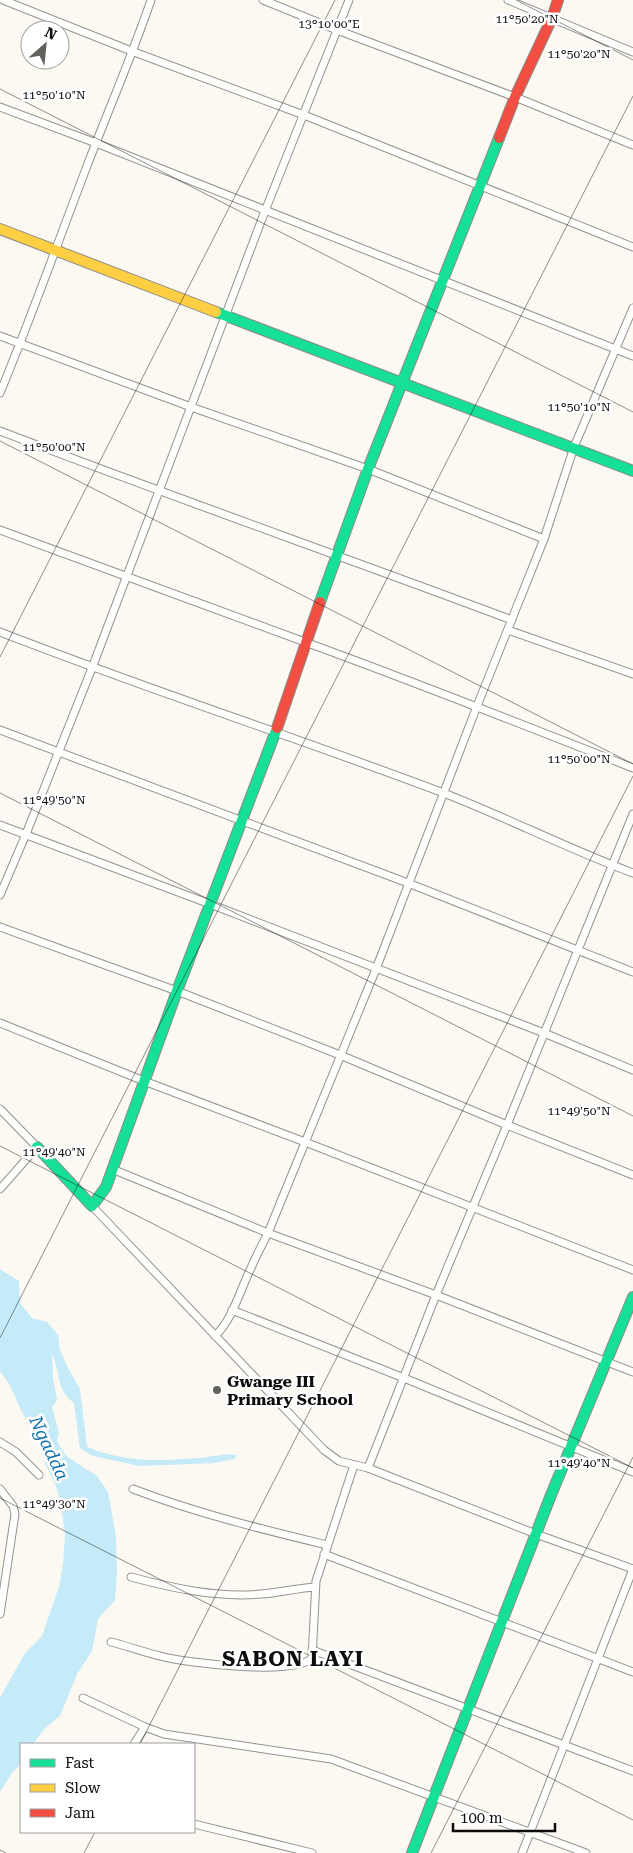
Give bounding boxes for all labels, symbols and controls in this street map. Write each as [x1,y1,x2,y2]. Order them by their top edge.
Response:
text: 11°50'20"N [495,12,559,26]
text: 13°10'00"E [298,17,360,31]
north arrow [20,20,70,70]
text: N [42,24,60,43]
text: 11°50'20"N [547,47,611,61]
text: 11°50'10"N [22,88,86,102]
text: 11°50'10"N [547,400,611,414]
text: 11°50'00"N [22,440,86,454]
text: 11°50'00"N [547,752,611,766]
text: 11°49'50"N [22,793,86,807]
text: 11°49'50"N [547,1104,611,1118]
text: 11°49'40"N [22,1145,86,1159]
place label: Gwange III Primary School [227,1372,354,1409]
marker: Gwange III Primary School [211,1384,223,1396]
water label: Ngadda [25,1411,74,1483]
text: 11°49'40"N [547,1456,611,1470]
text: 11°49'30"N [22,1497,86,1511]
district label: SABON LAYI [222,1647,364,1671]
legend [20,1743,195,1833]
text: Fast [65,1754,95,1772]
text: Slow [65,1779,101,1797]
scale bar [453,1800,556,1832]
text: Jam [65,1804,95,1822]
text: 100 m [460,1809,503,1827]

